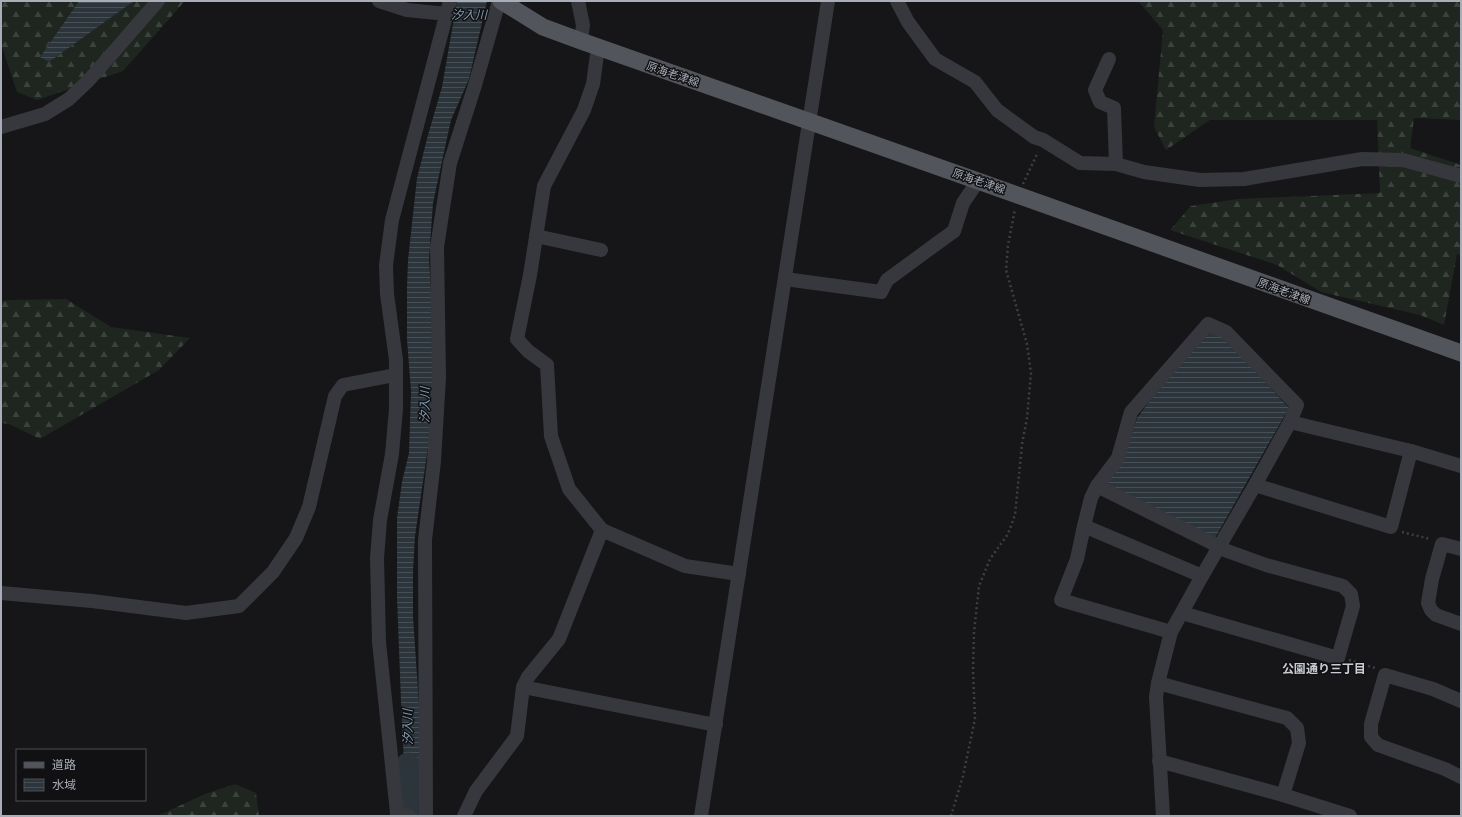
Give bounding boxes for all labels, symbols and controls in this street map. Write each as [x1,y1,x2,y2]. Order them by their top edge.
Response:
water label: 汐入川 [451,7,489,23]
street label: 原海老津線 [645,58,701,90]
street label: 原海老津線 [951,165,1007,197]
street label: 原海老津線 [1256,275,1312,307]
water label: 汐入川 [417,385,433,423]
district label: 公園通り三丁目 [1282,661,1366,677]
water label: 汐入川 [400,707,416,745]
legend [16,749,146,801]
text: 道路 [52,757,76,773]
text: 水域 [52,777,76,793]

